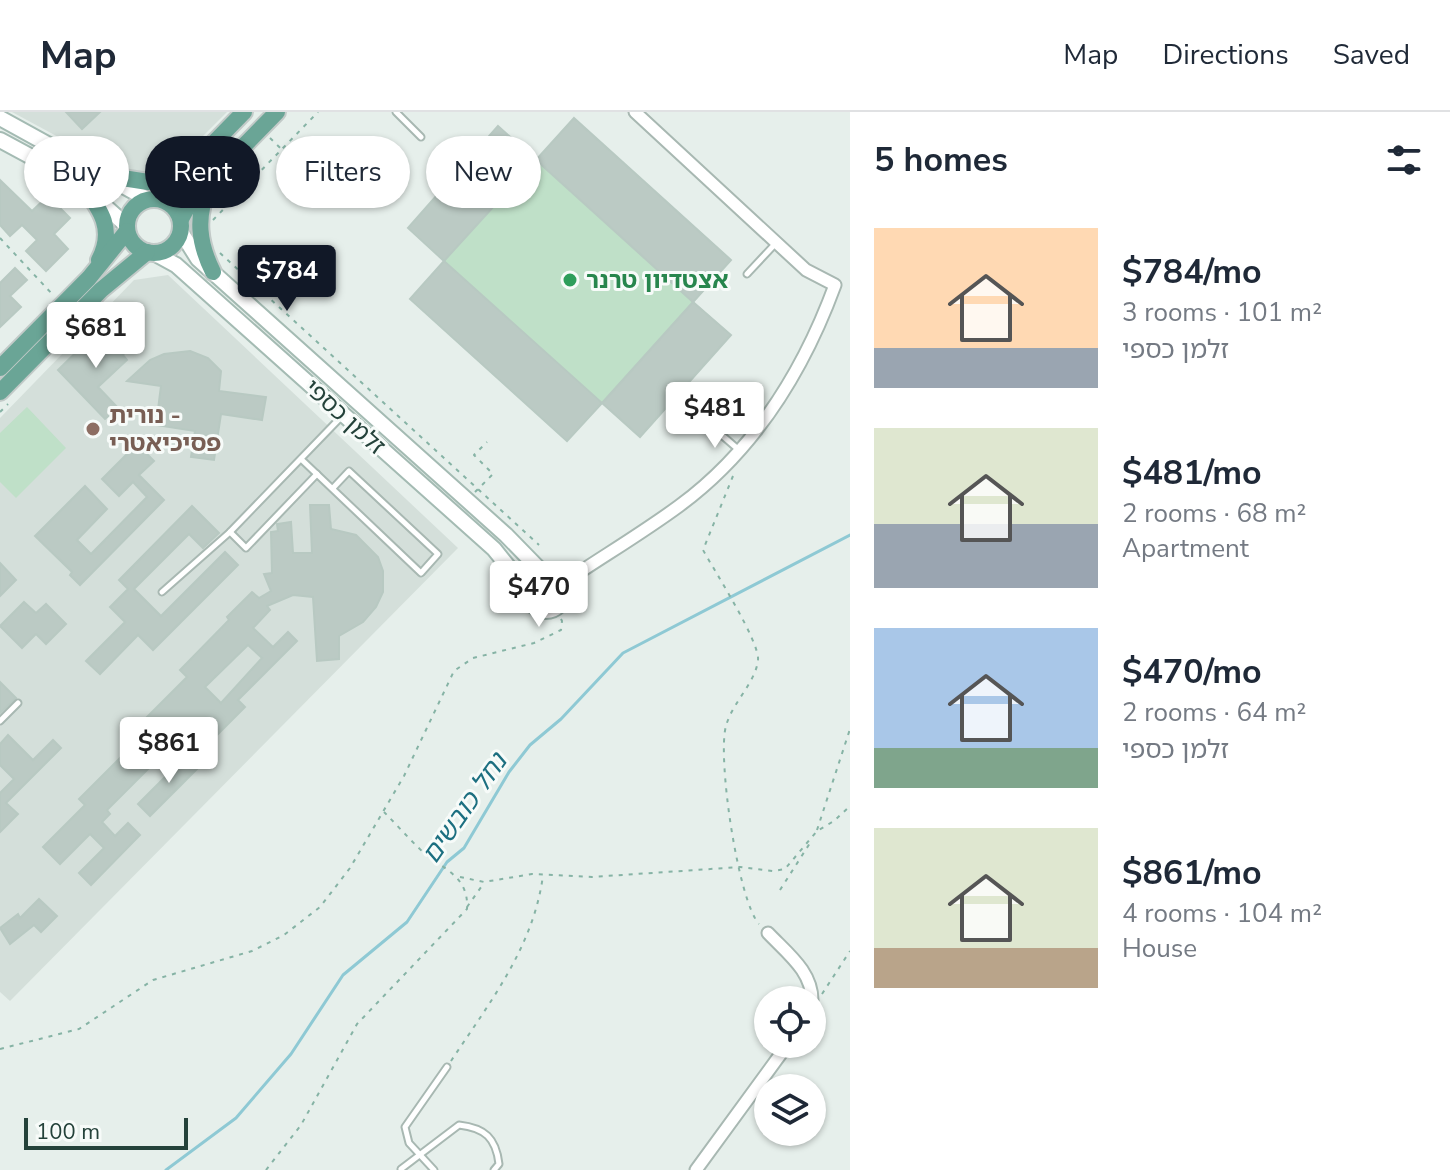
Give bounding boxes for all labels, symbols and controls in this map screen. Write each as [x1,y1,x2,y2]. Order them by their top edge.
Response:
text: Map [40,30,117,81]
text: Map [1063,36,1118,74]
text: Directions [1162,36,1289,74]
text: Saved [1333,36,1410,74]
chip: Buy [24,136,129,208]
chip: Rent [145,136,260,208]
chip: Filters [276,136,410,208]
chip: New [426,136,541,208]
text: 5 homes [874,137,1008,183]
icon: filters [1382,138,1426,182]
pin: $784 [240,245,334,313]
text: $784/mo [1122,249,1262,295]
text: $784 [256,253,318,288]
icon: home [938,260,1034,356]
place label: אצטדיון טרנר [586,264,728,296]
marker: אצטדיון טרנר [561,271,579,289]
text: 3 rooms · 101 m² [1122,295,1322,330]
pin: $681 [49,302,143,370]
text: $681 [65,310,127,345]
text: זלמן כספי [1122,332,1229,367]
street label: זלמן כספי [298,372,393,462]
pin: $481 [668,382,762,450]
text: $481 [684,390,746,425]
place label: נורית - פסיכיאטרי [109,399,221,459]
marker: נורית - פסיכיאטרי [84,420,102,438]
text: $481/mo [1122,450,1262,496]
icon: home [938,460,1034,556]
text: 2 rooms · 68 m² [1122,496,1306,531]
text: Apartment [1122,531,1249,566]
pin: $470 [492,561,586,629]
text: $470 [508,569,570,604]
text: $470/mo [1122,649,1262,695]
icon: home [938,660,1034,756]
text: 2 rooms · 64 m² [1122,695,1306,730]
pin: $861 [122,717,216,785]
text: $861 [138,725,200,760]
text: זלמן כספי [1122,732,1229,767]
water label: נחל כובשים [414,745,516,870]
text: $861/mo [1122,850,1262,896]
icon: home [938,860,1034,956]
text: 4 rooms · 104 m² [1122,896,1322,931]
text: House [1122,931,1197,966]
map controls [754,986,826,1146]
button: locate [754,986,826,1058]
button: layers [754,1074,826,1146]
scale bar [24,1114,188,1150]
text: 100 m [36,1117,100,1147]

